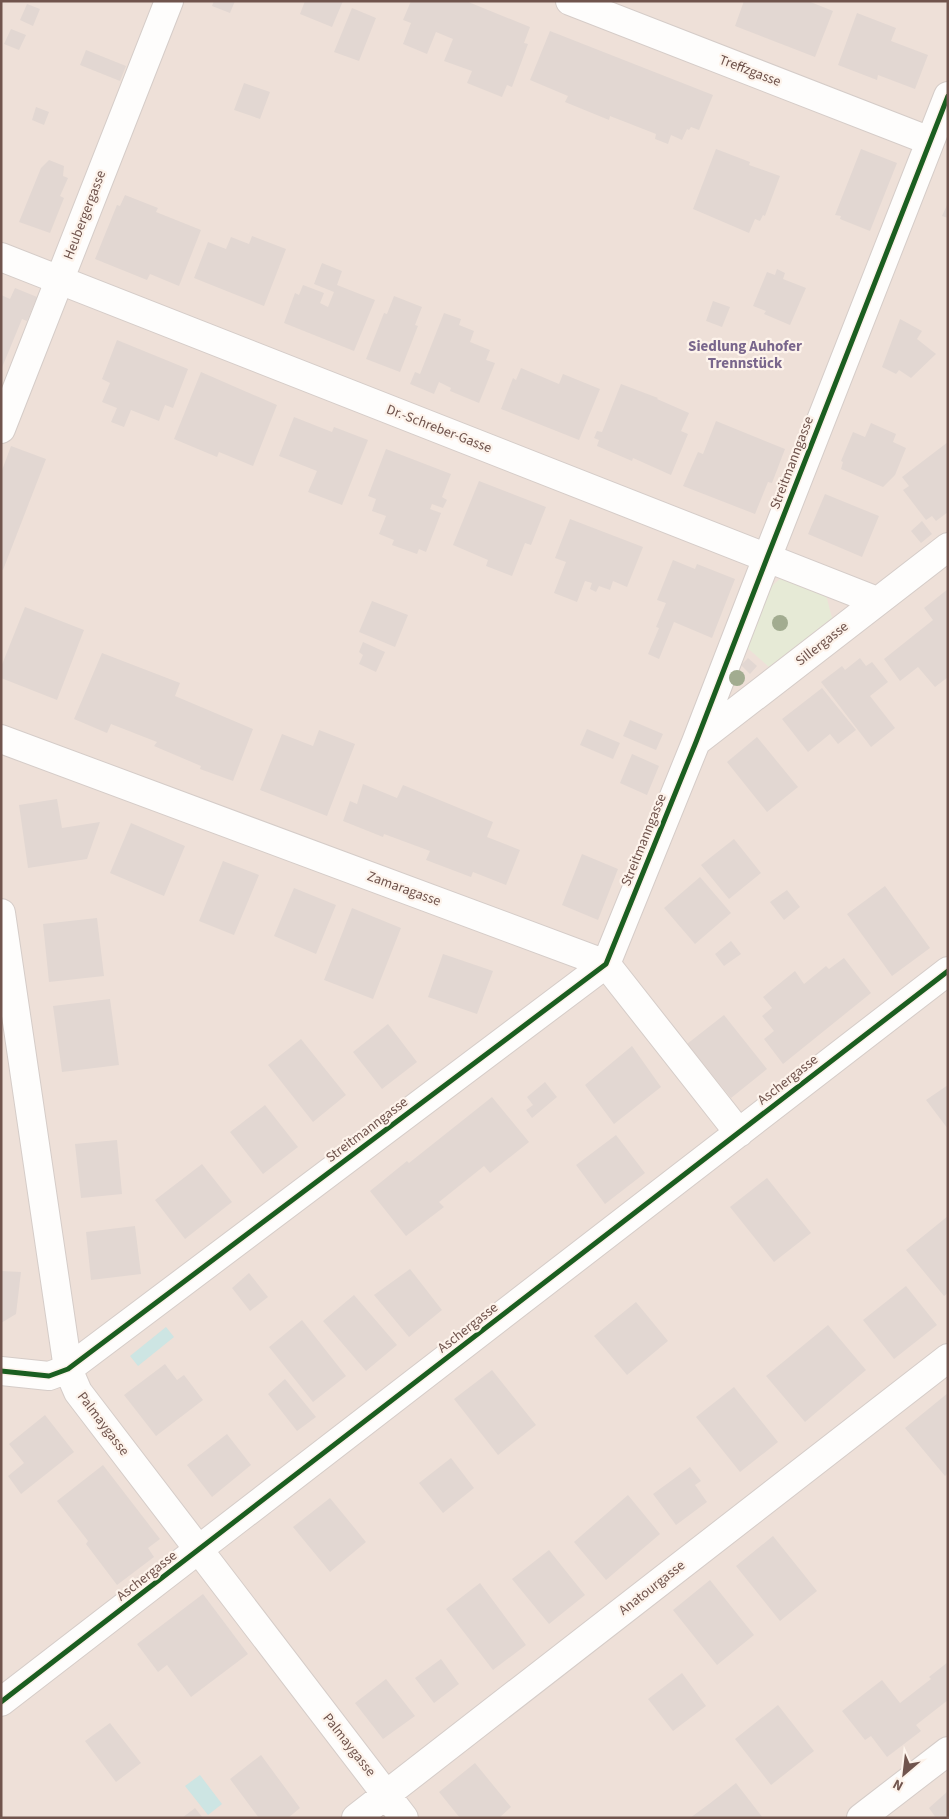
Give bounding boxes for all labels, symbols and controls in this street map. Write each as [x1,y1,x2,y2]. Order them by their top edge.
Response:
street label: Treffzgasse [716,50,784,92]
street label: Heubergergasse [59,167,111,263]
district label: Siedlung Auhofer Trennstück [688,336,802,374]
street label: Dr.-Schreber-Gasse [383,400,495,458]
street label: Streitmanngasse [765,414,819,512]
street label: Sillergasse [791,617,853,671]
street label: Streitmanngasse [616,791,672,889]
street label: Zamaragasse [364,866,444,912]
street label: Aschergasse [753,1050,823,1110]
street label: Streitmanngasse [322,1092,412,1168]
street label: Aschergasse [433,1298,503,1358]
street label: Palmaygasse [72,1388,134,1460]
street label: Aschergasse [112,1546,182,1606]
street label: Anatourgasse [615,1556,689,1620]
street label: Palmaygasse [318,1709,380,1781]
north arrow [879,1749,929,1799]
text: N [890,1774,907,1796]

